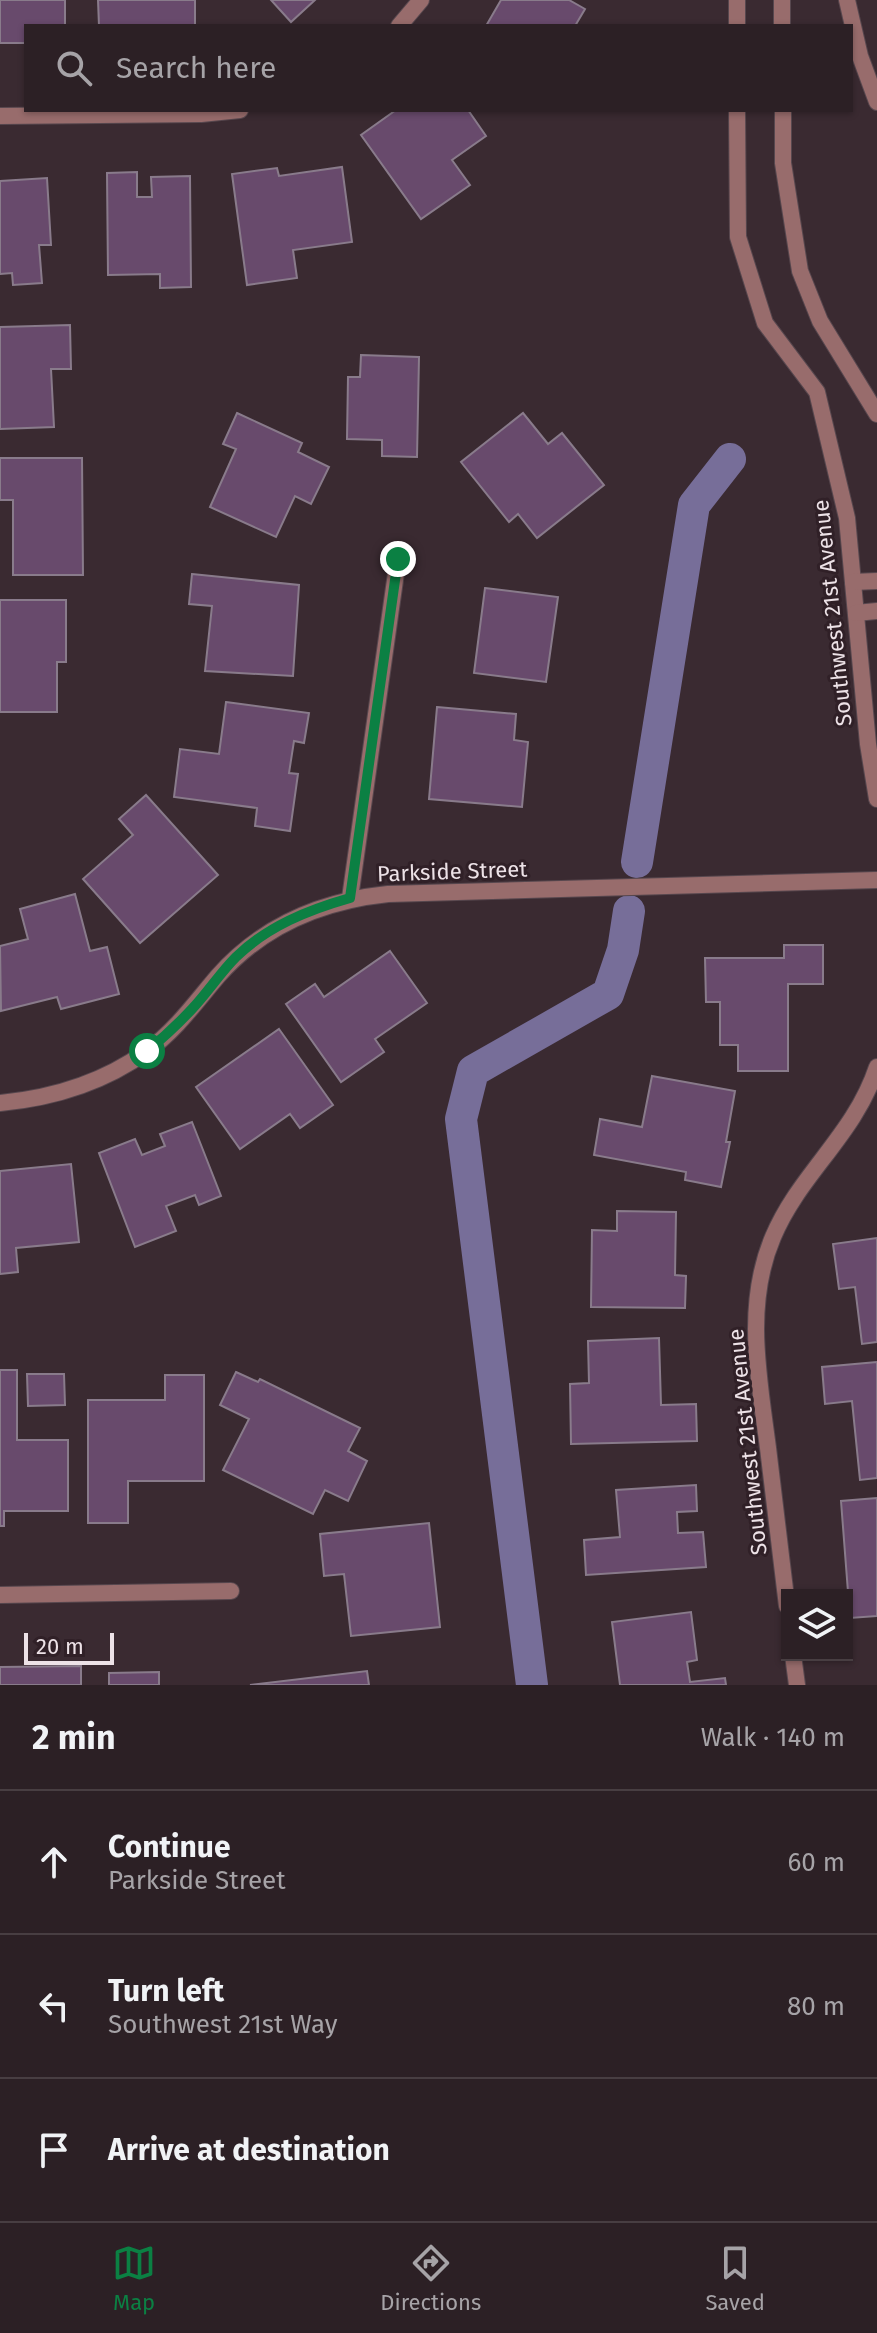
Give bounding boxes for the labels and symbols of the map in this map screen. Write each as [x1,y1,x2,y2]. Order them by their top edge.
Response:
street label: Southwest 21st Avenue [807,499,858,727]
route end [380,541,416,577]
street label: Parkside Street [376,855,528,888]
route start [129,1033,165,1069]
street label: Southwest 21st Avenue [722,1328,773,1556]
scale bar [24,1629,114,1665]

